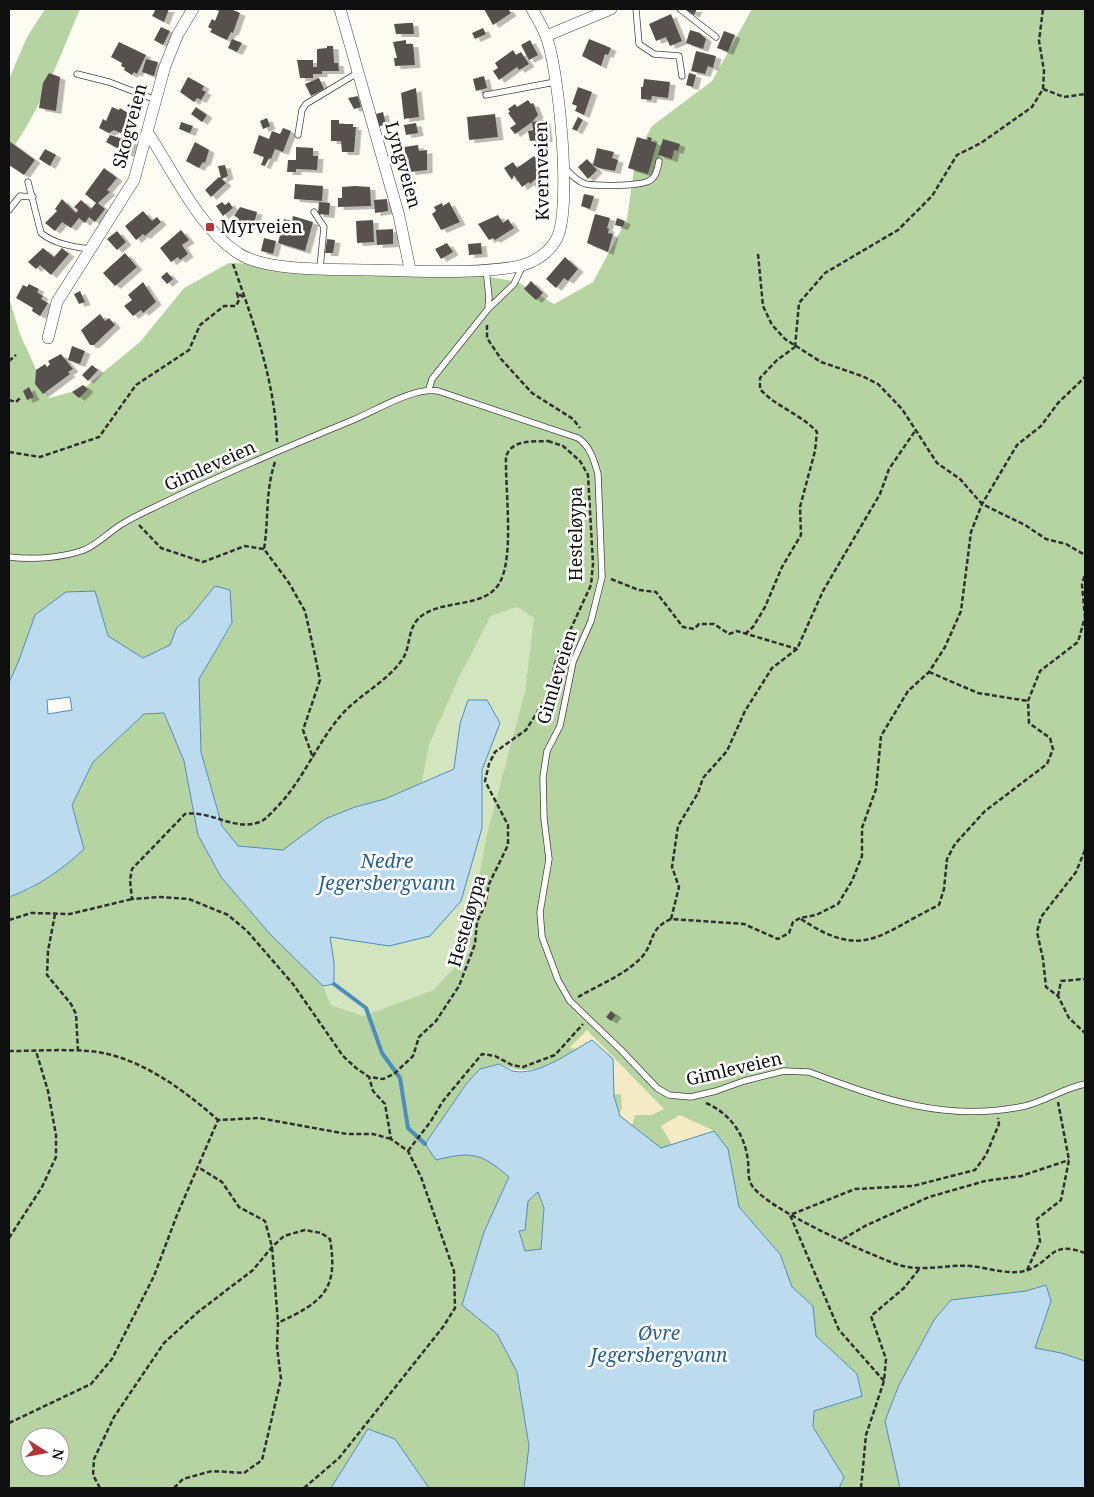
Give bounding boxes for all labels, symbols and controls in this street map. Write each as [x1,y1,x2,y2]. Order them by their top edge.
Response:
street label: Skogveien [106,80,152,171]
street label: Lyngveien [380,119,428,211]
street label: Kvernveien [528,121,554,221]
place label: Myrveien [220,214,303,238]
marker: Myrveien [204,221,216,233]
street label: Gimleveien [160,434,260,496]
street label: Hesteløypa [563,487,587,581]
street label: Gimleveien [530,626,582,727]
water label: Nedre Jegersbergvann [316,848,456,896]
street label: Hesteløypa [441,872,491,970]
street label: Gimleveien [683,1045,785,1091]
water label: Øvre Jegersbergvann [588,1320,728,1368]
north arrow [20,1427,70,1477]
text: N [48,1447,69,1462]

